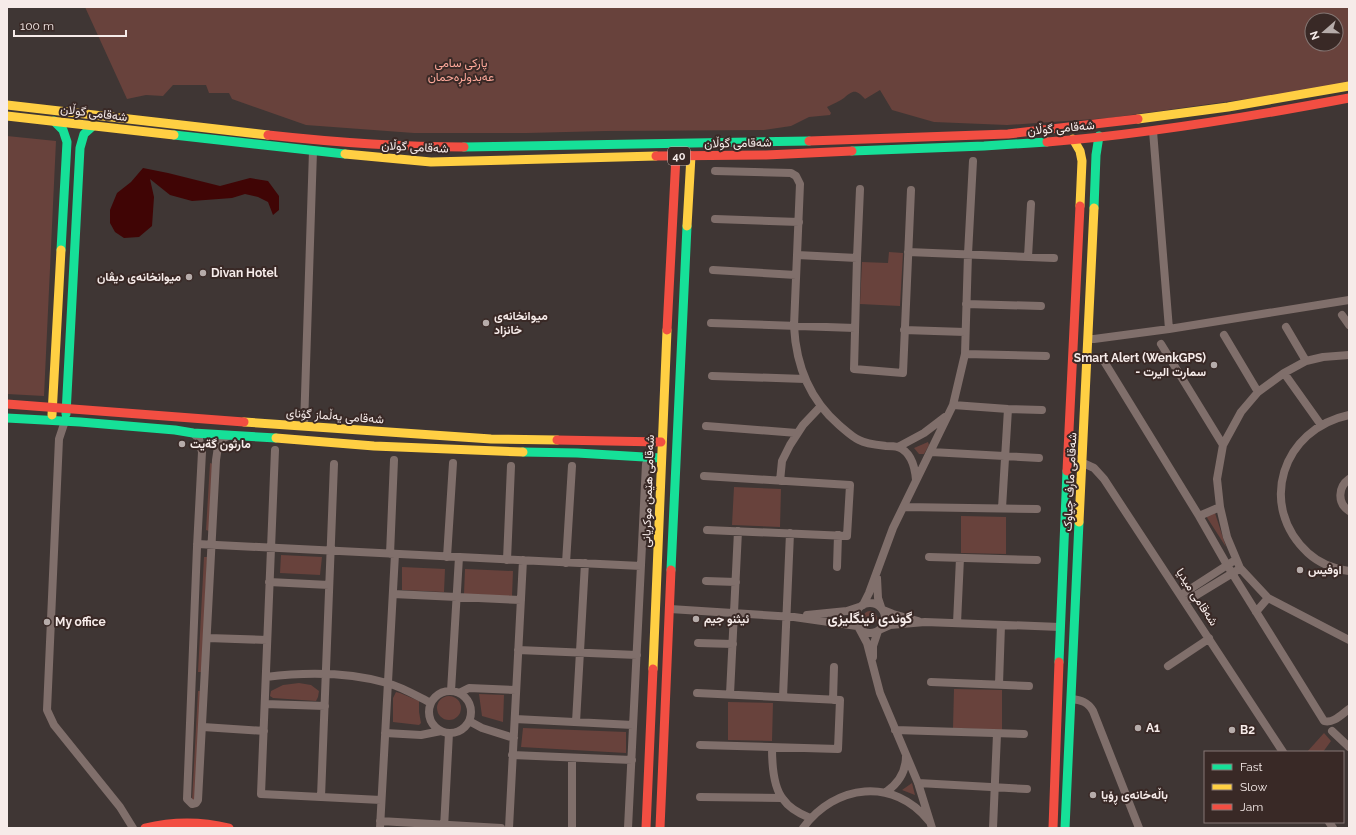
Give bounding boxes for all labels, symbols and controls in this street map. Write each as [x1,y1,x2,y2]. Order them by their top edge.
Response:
scale bar [14,12,126,38]
north arrow [1304,12,1344,52]
text: 100 m [20,19,54,33]
text: N [1308,29,1323,41]
park label: پارکی سامی عەبدولڕەحمان [428,56,494,87]
street label: شەقامی گوڵان [60,101,128,125]
street label: شەقامی گوڵان [1027,117,1095,139]
street label: شەقامی گوڵان [704,134,772,152]
street label: شەقامی گوڵان [381,137,449,157]
road number: 40 [668,147,690,165]
place label: Divan Hotel [211,266,278,280]
marker: Divan Hotel [198,268,208,278]
place label: میوانخانەی دیڤان [97,270,181,285]
marker: میوانخانەی دیڤان [184,272,194,282]
place label: میوانخانەی خانزاد [494,309,548,338]
marker: میوانخانەی خانزاد [481,318,491,328]
place label: Smart Alert (WenkGPS) - سمارت اليرت [1074,351,1206,380]
marker: Smart Alert (WenkGPS) - سمارت اليرت [1209,360,1219,370]
street label: شەقامی یەڵماز گۆنای [286,405,384,427]
street label: شەقامی مارف چیاوک [1060,432,1081,532]
street label: شەقامی هێمن موکریانی [639,434,658,548]
place label: مارثون گةيت [190,437,251,452]
marker: مارثون گةيت [177,439,187,449]
place label: اوفيس [1308,563,1342,578]
marker: اوفيس [1295,565,1305,575]
street label: شەقامی میدیا [1172,566,1221,629]
district label: گوندی ئینگلیزی [828,610,912,627]
place label: ئيثنو جيم [704,612,750,627]
marker: ئيثنو جيم [691,614,701,624]
place label: My office [55,615,106,629]
marker: My office [42,617,52,627]
place label: A1 [1146,721,1160,735]
marker: A1 [1133,723,1143,733]
place label: B2 [1240,723,1255,737]
marker: B2 [1227,725,1237,735]
legend [1204,751,1344,823]
text: Fast [1240,760,1263,774]
text: Slow [1240,780,1267,794]
place label: باڵەخانەی ڕۆیا [1101,787,1168,805]
marker: باڵەخانەی ڕۆیا [1088,790,1098,800]
text: Jam [1240,800,1263,814]

